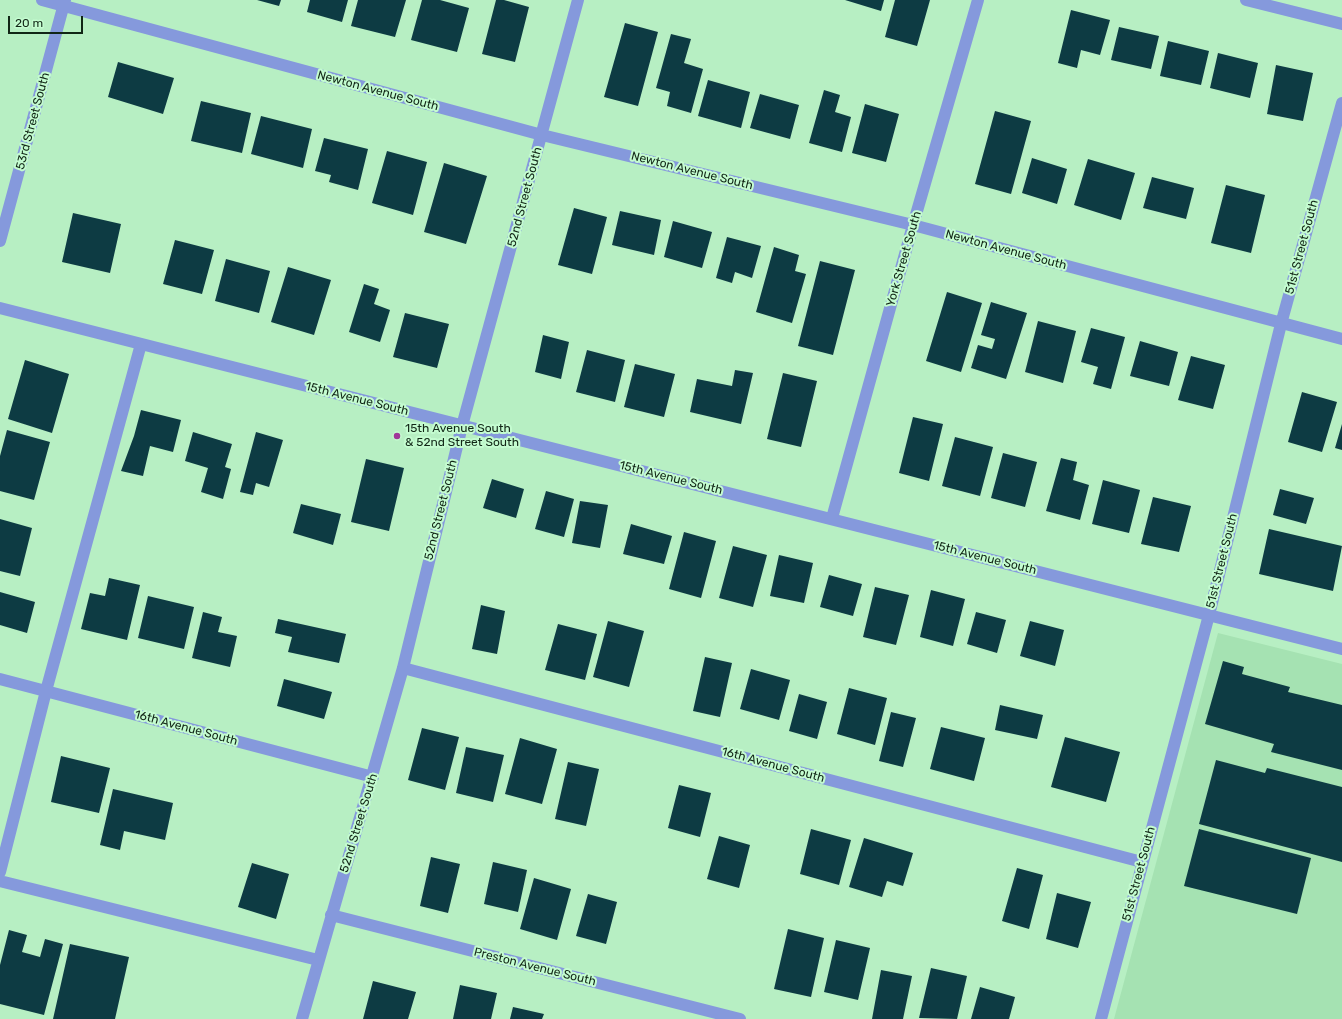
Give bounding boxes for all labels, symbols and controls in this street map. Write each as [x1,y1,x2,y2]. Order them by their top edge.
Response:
scale bar [10,8,85,34]
text: 20 m [15,16,43,30]
street label: Newton Avenue South [316,68,440,114]
street label: 53rd Street South [13,71,53,171]
street label: 52nd Street South [505,146,545,248]
street label: Newton Avenue South [630,149,754,193]
street label: 51st Street South [1282,198,1322,296]
street label: York Street South [883,210,925,308]
street label: Newton Avenue South [944,227,1068,273]
street label: 15th Avenue South [304,379,410,419]
place label: 15th Avenue South & 52nd Street South [405,422,519,450]
marker: 15th Avenue South & 52nd Street South [392,431,402,441]
street label: 52nd Street South [422,458,460,562]
street label: 15th Avenue South [618,458,724,498]
street label: 51st Street South [1203,512,1241,610]
street label: 15th Avenue South [932,538,1038,578]
street label: 16th Avenue South [133,707,239,749]
street label: 16th Avenue South [720,744,826,786]
street label: 52nd Street South [337,772,381,874]
street label: 51st Street South [1119,825,1159,923]
street label: Preston Avenue South [472,945,598,989]

